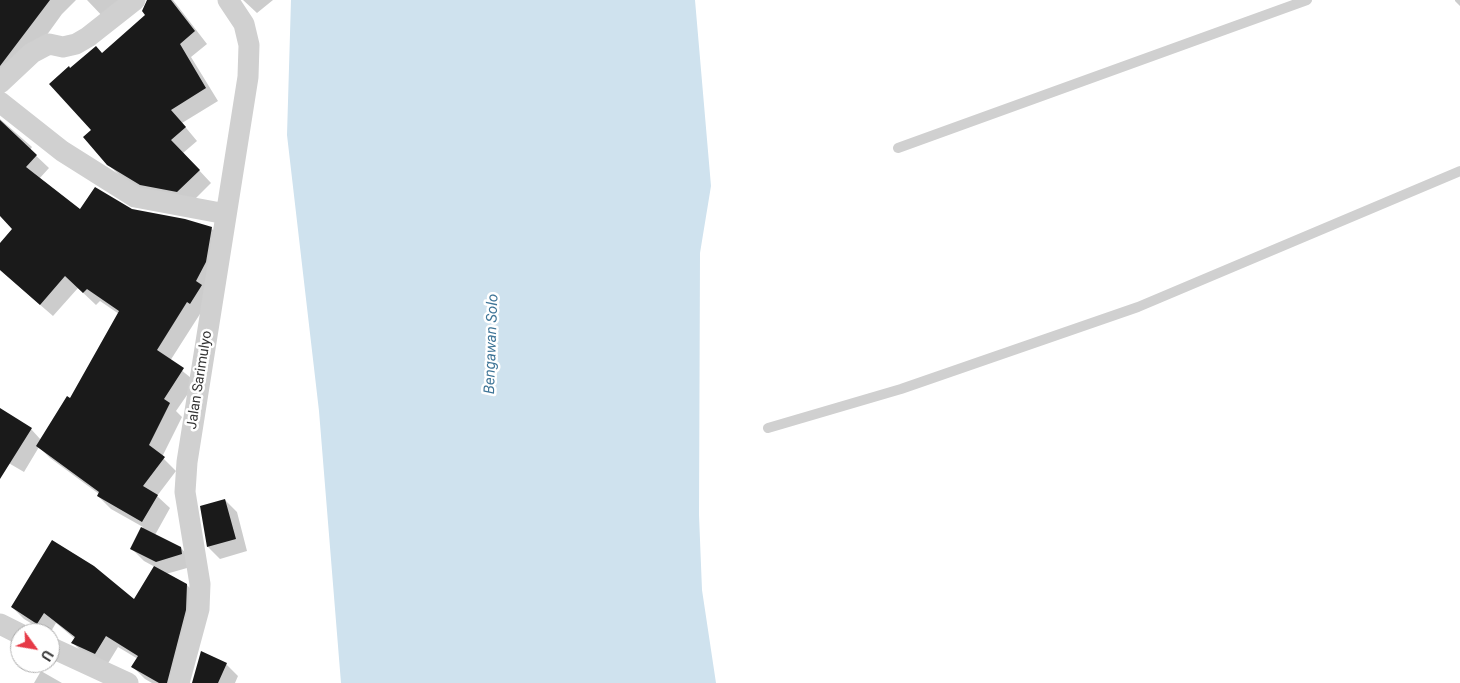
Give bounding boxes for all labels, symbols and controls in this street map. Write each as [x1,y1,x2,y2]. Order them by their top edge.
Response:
water label: Bengawan Solo [481,294,503,394]
street label: Jalan Sarimulyo [184,330,216,430]
north arrow [10,623,60,673]
text: U [38,647,56,664]

